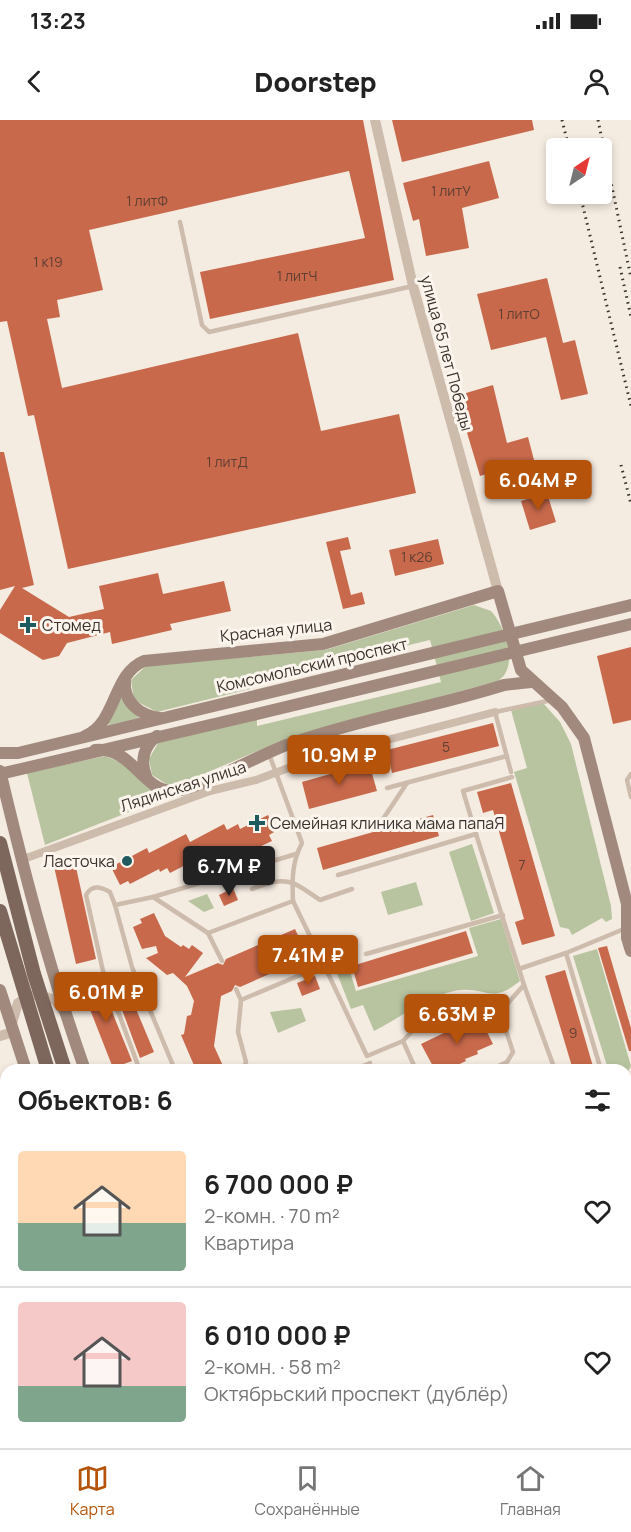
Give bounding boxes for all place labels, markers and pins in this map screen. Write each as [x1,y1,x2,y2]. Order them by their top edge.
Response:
pin: 6.04M ₽ [483,460,593,511]
place label: Стомед [42,614,101,636]
marker: Стомед [19,616,37,634]
pin: 10.9M ₽ [284,735,394,786]
place label: Семейная клиника мама папаЯ [270,812,504,834]
marker: Семейная клиника мама папаЯ [248,814,266,832]
pin: 6.7M ₽ [180,846,278,897]
place label: Ласточка [43,850,115,872]
marker: Ласточка [120,854,134,868]
pin: 7.41M ₽ [253,935,363,986]
pin: 6.01M ₽ [51,972,161,1023]
pin: 6.63M ₽ [402,994,512,1045]

